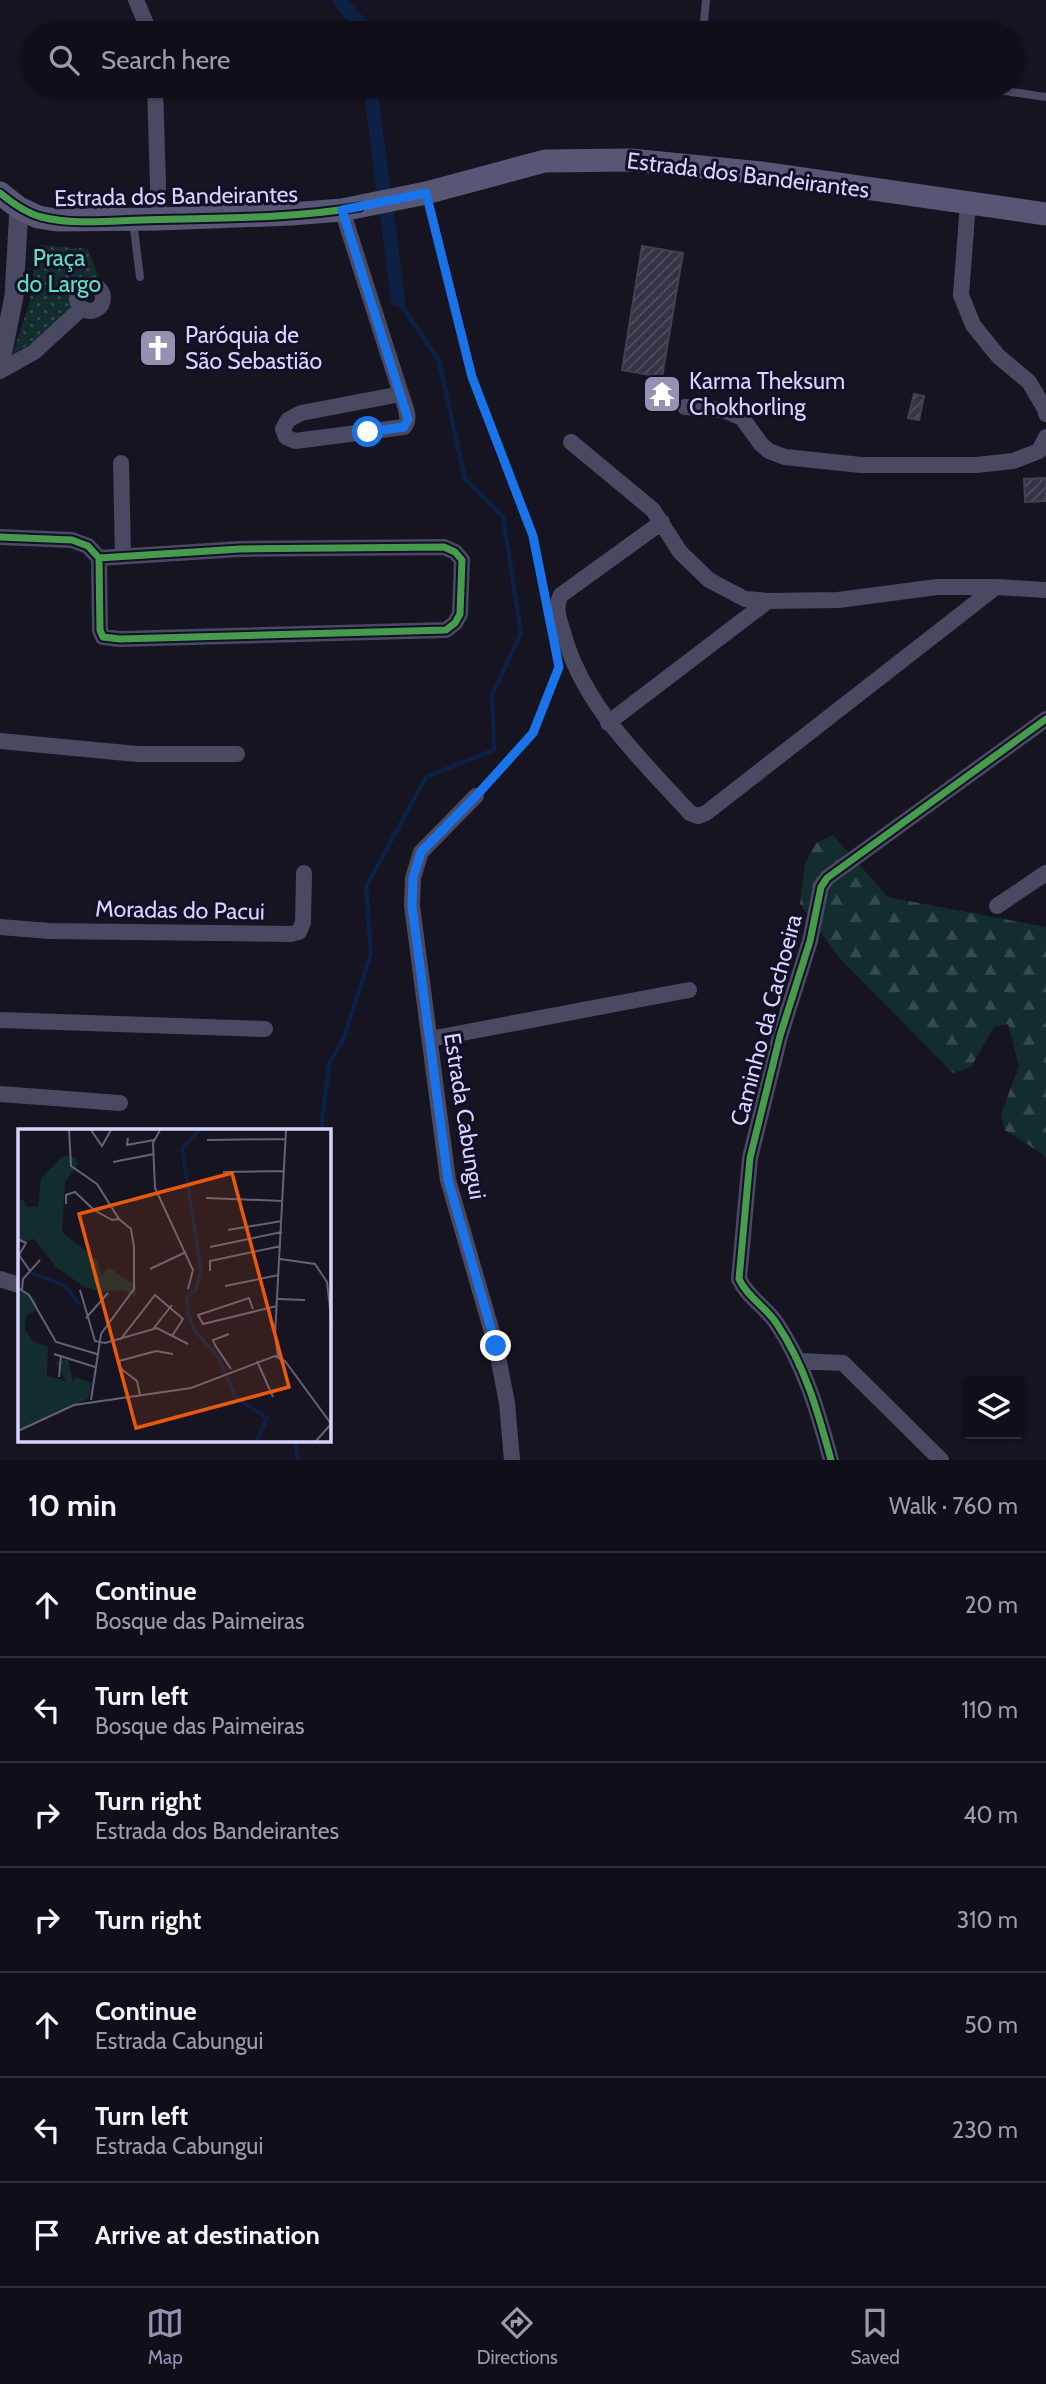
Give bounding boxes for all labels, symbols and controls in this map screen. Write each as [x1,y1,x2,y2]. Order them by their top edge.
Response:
search box [21,21,1025,98]
icon: search [45,41,83,79]
text: Search here [101,44,230,76]
street label: Estrada dos Bandeirantes [625,146,871,204]
street label: Estrada dos Bandeirantes [54,180,298,212]
park label: Praça do Largo [17,244,101,298]
place label: Paróquia de São Sebastião [185,321,322,375]
church icon: Paróquia de São Sebastião [137,327,179,369]
place label: Karma Theksum Chokhorling [689,367,845,421]
temple icon: Karma Theksum Chokhorling [641,373,683,415]
route start [352,416,383,447]
street label: Moradas do Pacui [95,895,265,925]
street label: Caminho da Cachoeira [724,911,808,1129]
street label: Estrada Cabungui [438,1031,492,1201]
inset map [18,1129,331,1442]
route end [480,1330,511,1361]
map controls [962,1376,1025,1439]
button: layers [962,1376,1025,1439]
text: 10 min [28,1487,117,1524]
text: Walk · 760 m [889,1492,1018,1520]
text: Continue [95,1575,197,1607]
icon: ahead [28,1586,66,1624]
text: 20 m [965,1591,1018,1619]
text: Bosque das Paimeiras [95,1607,304,1635]
text: Turn left [95,1680,188,1712]
icon: left [28,1691,66,1729]
text: 110 m [962,1696,1018,1724]
text: Bosque das Paimeiras [95,1712,304,1740]
text: Turn right [95,1785,201,1817]
icon: right [28,1796,66,1834]
text: 40 m [963,1801,1018,1829]
text: Estrada dos Bandeirantes [95,1817,339,1845]
icon: right [28,1901,66,1939]
text: Turn right [95,1904,201,1936]
text: 310 m [957,1906,1018,1934]
text: Continue [95,1995,197,2027]
icon: ahead [28,2006,66,2044]
text: 50 m [964,2011,1018,2039]
text: Estrada Cabungui [95,2027,263,2055]
text: Turn left [95,2100,188,2132]
icon: left [28,2111,66,2149]
text: 230 m [952,2116,1018,2144]
text: Estrada Cabungui [95,2132,263,2160]
icon: arrive [28,2216,66,2254]
text: Arrive at destination [95,2219,320,2251]
tab: Map [146,2304,184,2369]
tab: Directions [477,2304,558,2369]
tab: Saved [850,2304,900,2369]

